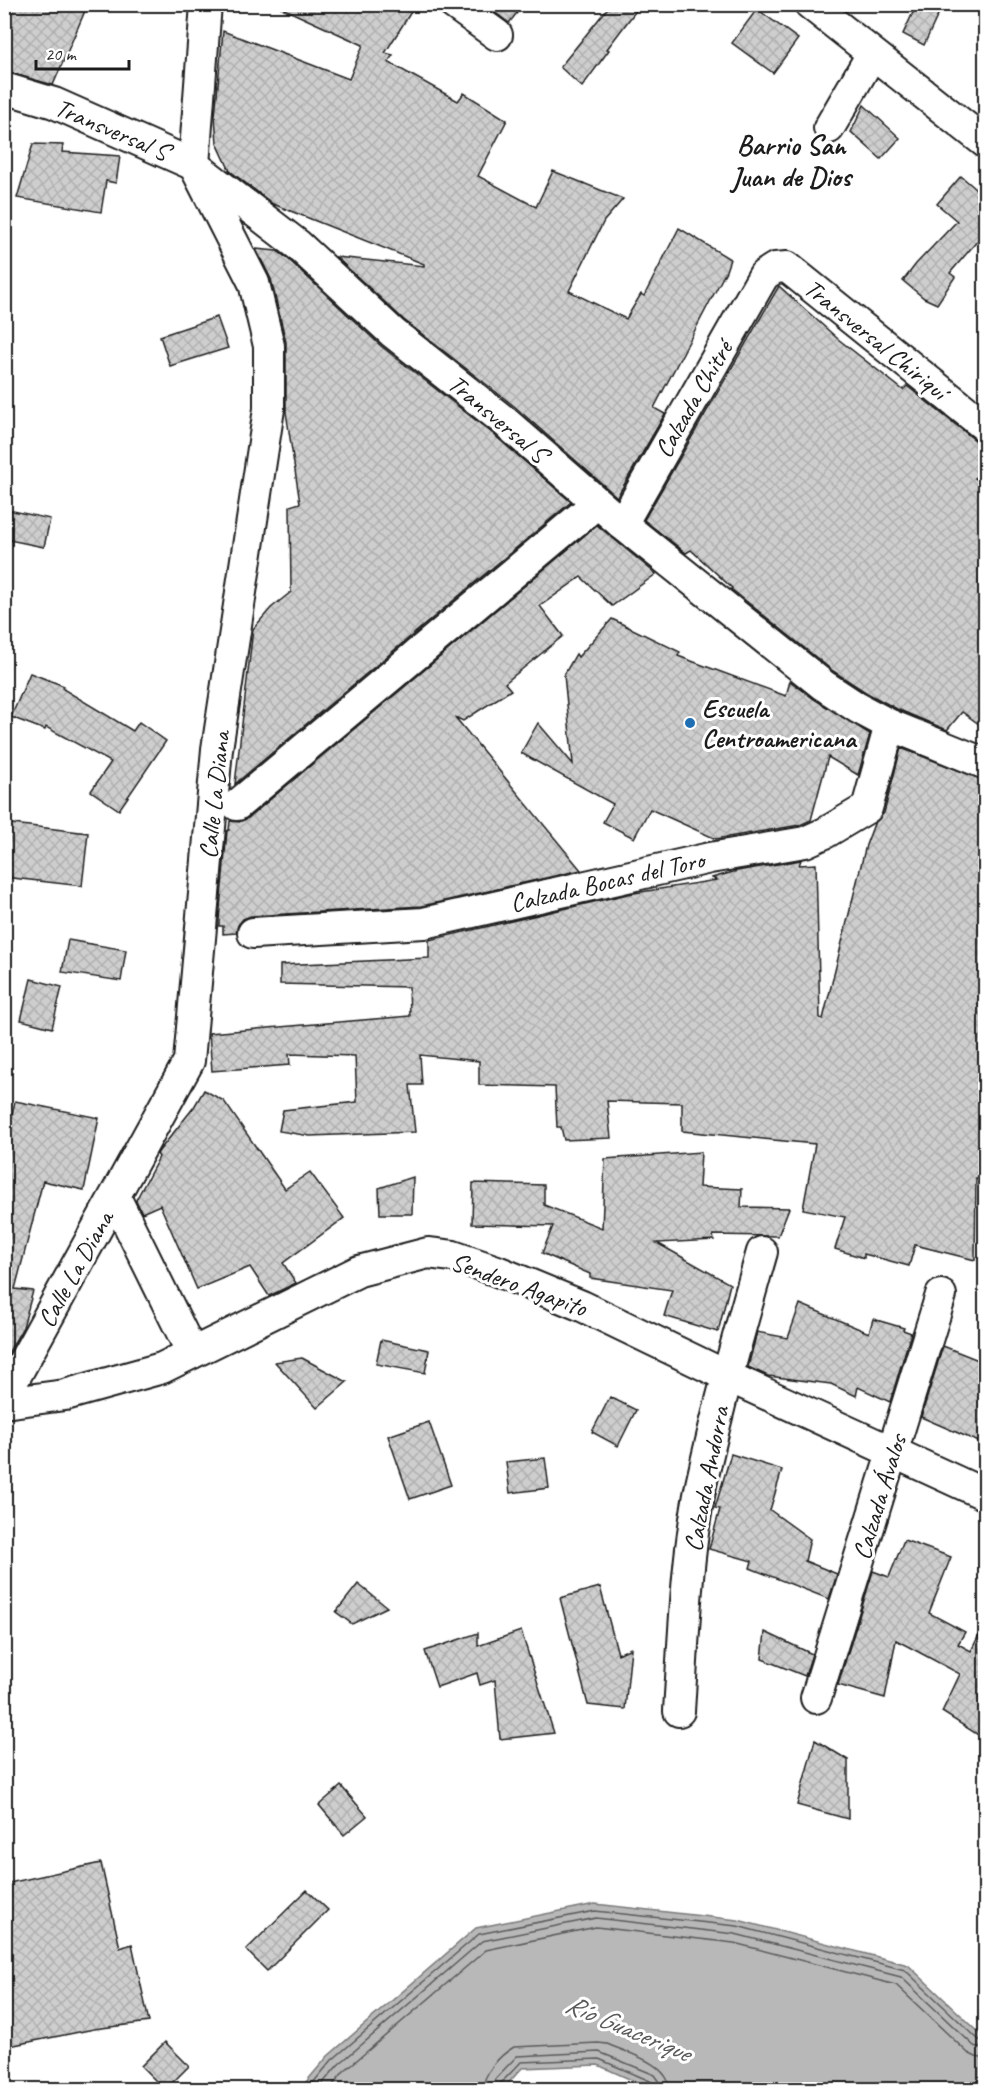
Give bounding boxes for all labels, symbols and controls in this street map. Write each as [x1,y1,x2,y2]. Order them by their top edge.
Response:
scale bar [36,33,129,71]
text: 20 m [45,43,78,65]
street label: Transversal S [50,91,179,170]
district label: Barrio San Juan de Dios [729,127,854,194]
street label: Transversal Chiriquí [797,271,958,411]
street label: Calzada Chitré [647,332,742,464]
street label: Transversal S [441,367,558,473]
place label: Escuela Centroamericana [702,692,858,755]
marker: Escuela Centroamericana [683,716,697,730]
street label: Calle La Diana [191,727,238,860]
street label: Calzada Bocas del Toro [507,843,710,920]
street label: Calle La Diana [30,1203,122,1333]
street label: Sendero Agapito [447,1245,593,1325]
street label: Calzada Andorra [676,1402,737,1554]
street label: Calzada Ávalos [845,1429,915,1564]
water label: Río Guacerique [561,1987,699,2071]

